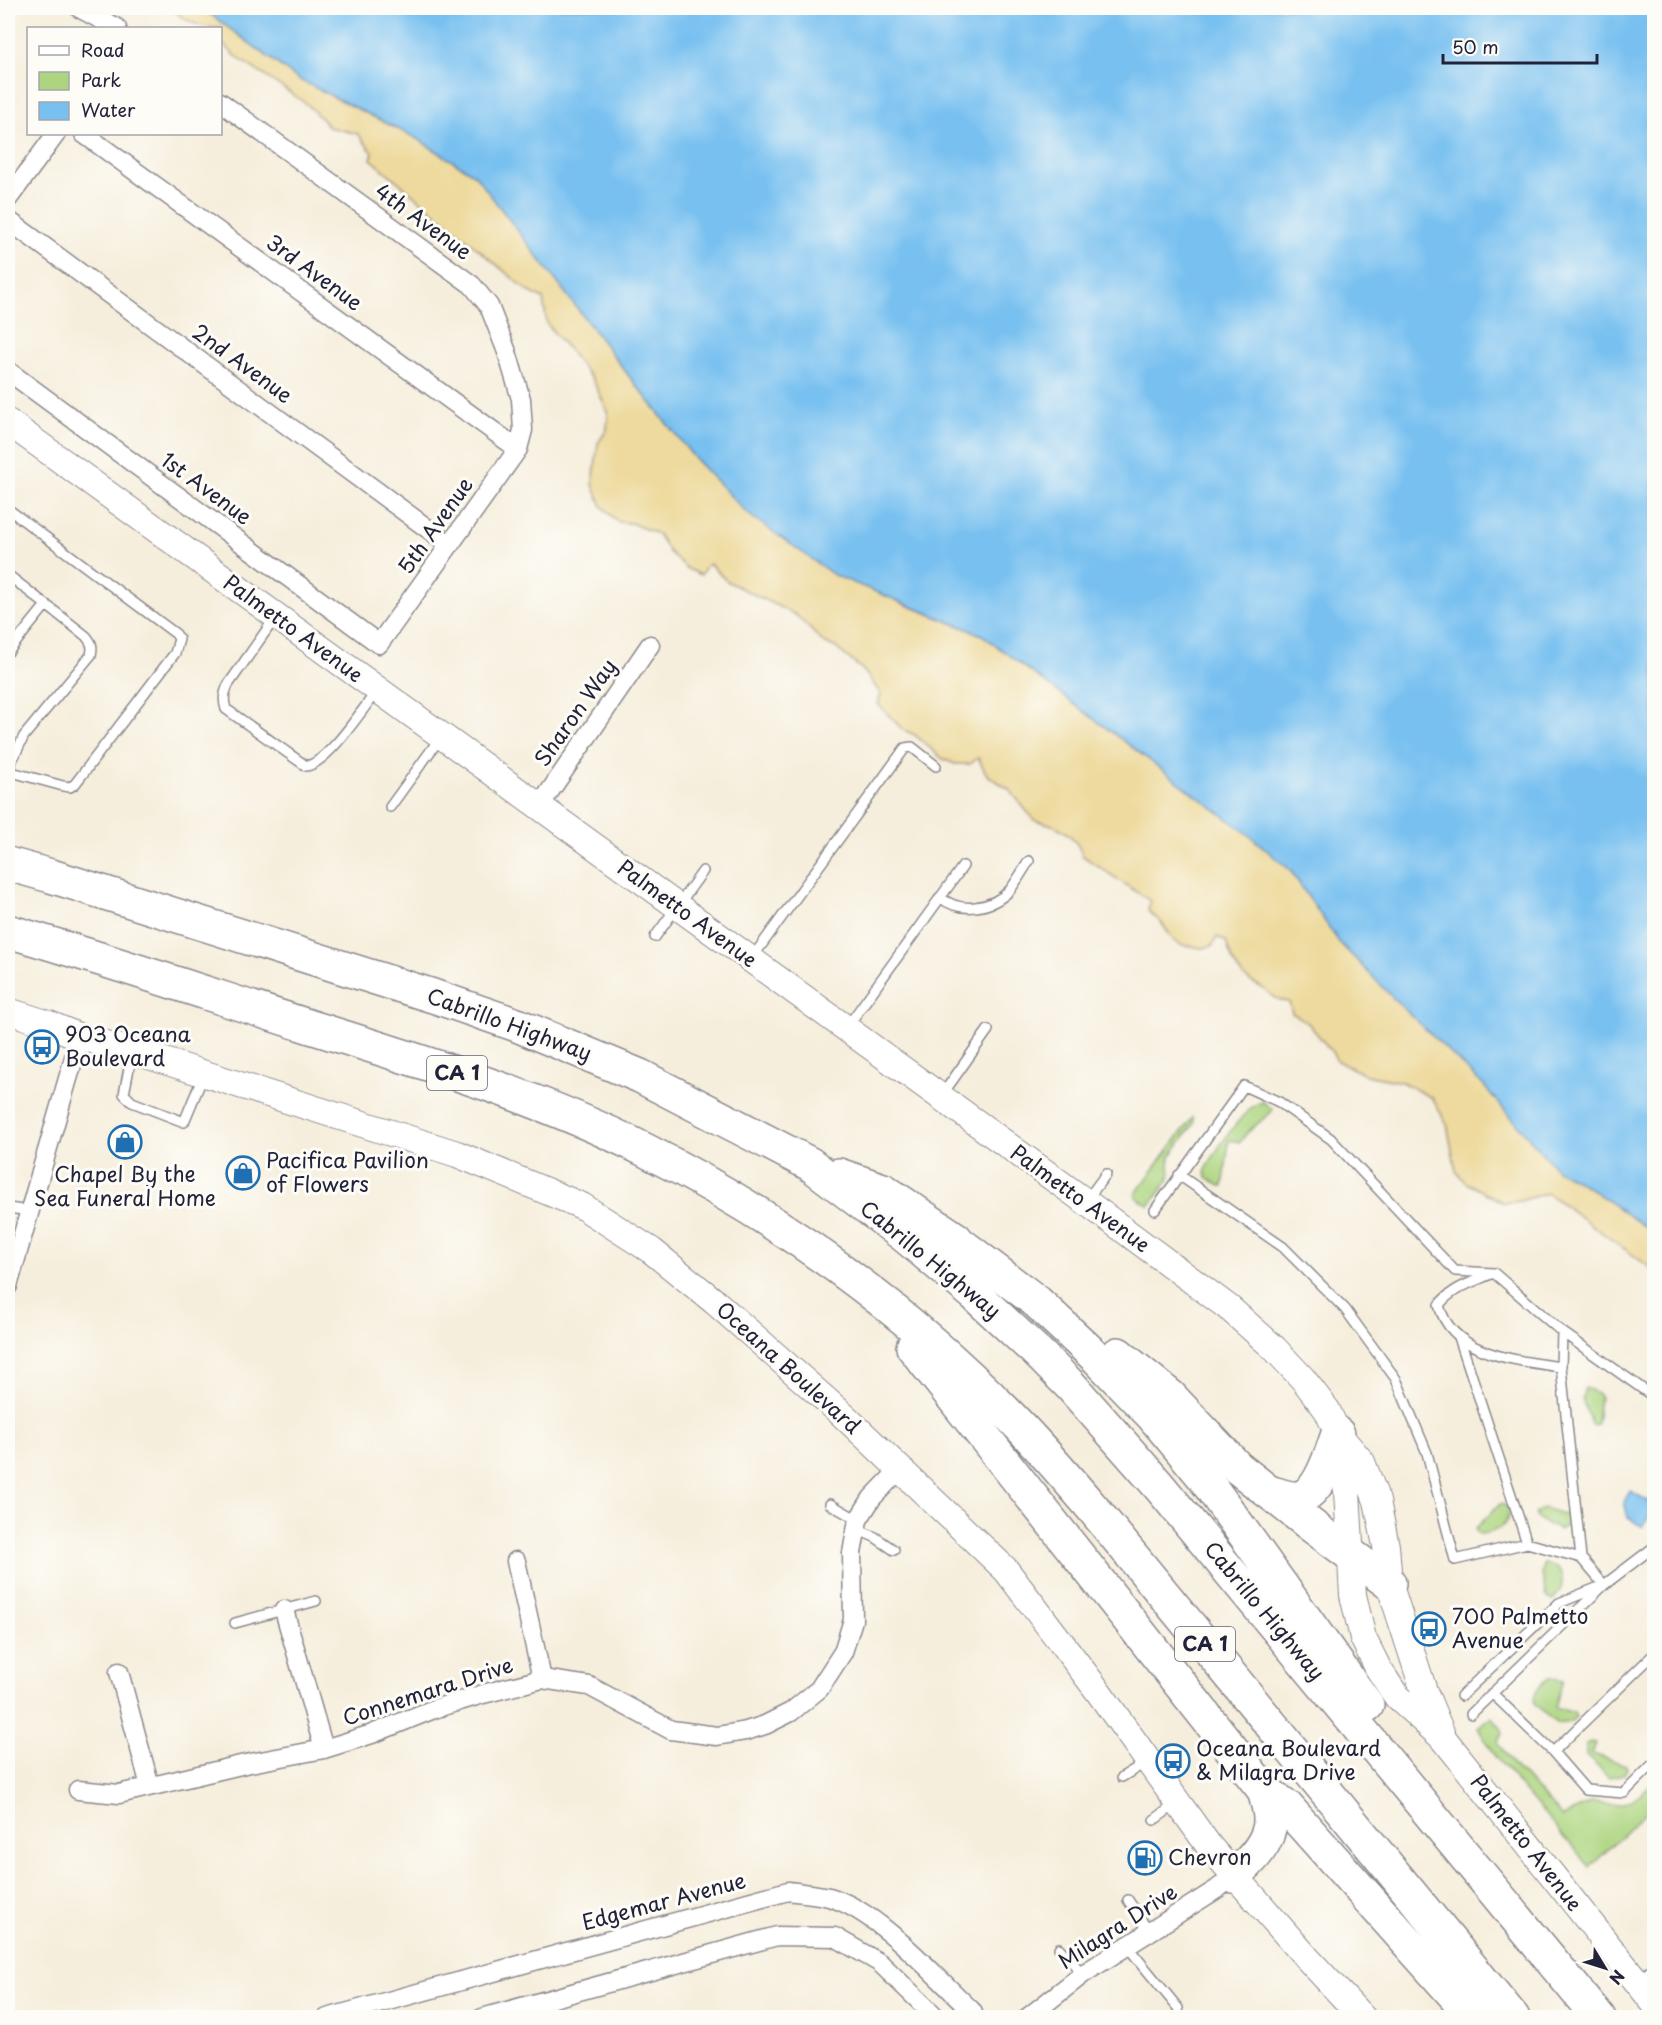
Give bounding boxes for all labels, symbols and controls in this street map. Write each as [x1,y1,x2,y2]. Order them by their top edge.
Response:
legend [27,27,222,135]
scale bar [1443,27,1598,65]
text: 50 m [1452,33,1499,60]
text: Road [81,36,125,63]
text: Park [81,66,121,93]
text: Water [81,96,136,123]
street label: 4th Avenue [369,174,479,266]
street label: 3rd Avenue [260,225,370,317]
street label: 2nd Avenue [186,315,300,410]
street label: 1st Avenue [155,443,259,531]
street label: 5th Avenue [389,470,480,580]
street label: Palmetto Avenue [218,566,371,689]
street label: Sharon Way [525,651,623,772]
street label: Palmetto Avenue [612,851,765,974]
street label: Cabrillo Highway [423,978,597,1068]
place label: 903 Oceana Boulevard [65,1017,192,1073]
bus stop icon: 903 Oceana Boulevard [24,1029,60,1065]
road number: CA 1 [427,1056,487,1090]
shop icon: Chapel By the Sea Funeral Home [107,1124,143,1160]
street label: Palmetto Avenue [1005,1136,1158,1259]
place label: Pacifica Pavilion of Flowers [266,1143,429,1199]
shop icon: Pacifica Pavilion of Flowers [225,1155,261,1191]
place label: Chapel By the Sea Funeral Home [34,1157,216,1213]
street label: Cabrillo Highway [854,1192,1009,1325]
street label: Oceana Boulevard [710,1293,869,1440]
street label: Cabrillo Highway [1198,1533,1333,1686]
place label: 700 Palmetto Avenue [1452,1599,1588,1655]
bus stop icon: 700 Palmetto Avenue [1411,1611,1447,1647]
road number: CA 1 [1175,1627,1235,1661]
street label: Connemara Drive [338,1647,517,1733]
place label: Oceana Boulevard & Milagra Drive [1196,1731,1381,1787]
bus stop icon: Oceana Boulevard & Milagra Drive [1155,1743,1191,1779]
street label: Palmetto Avenue [1464,1767,1591,1917]
fuel station icon: Chevron [1127,1840,1163,1876]
place label: Chevron [1168,1840,1252,1872]
street label: Edgemar Avenue [578,1863,749,1937]
street label: Milagra Drive [1051,1875,1183,1976]
north arrow [1575,1938,1635,1998]
text: N [1604,1965,1631,1990]

